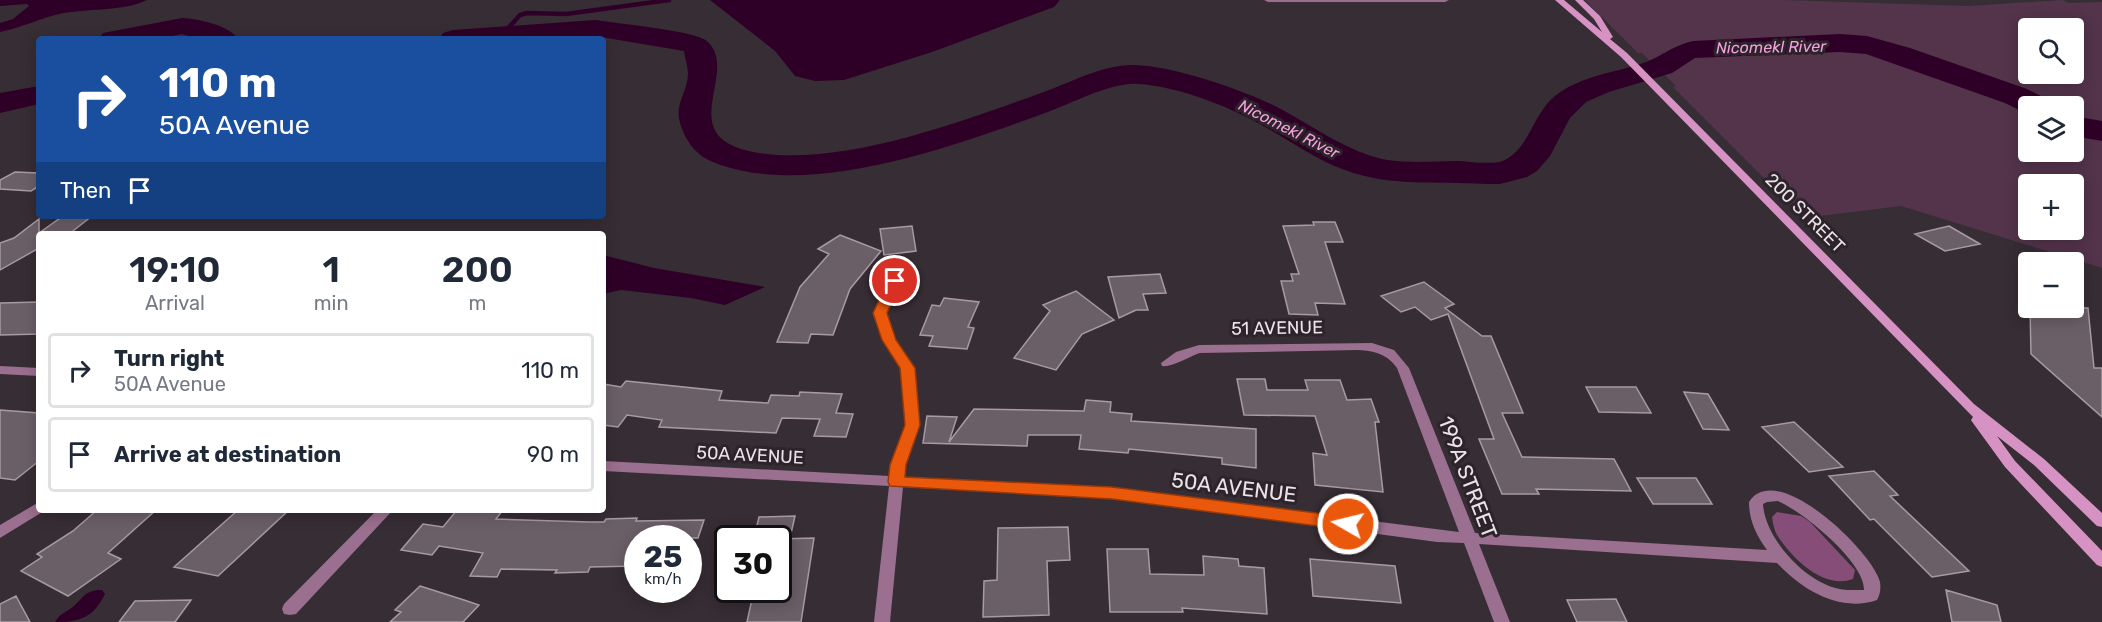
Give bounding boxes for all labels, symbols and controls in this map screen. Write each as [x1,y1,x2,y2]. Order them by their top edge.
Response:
map controls [2018,18,2084,318]
button: search [2018,18,2084,84]
water label: Nicomekl River [1716,37,1827,57]
text: 110 m [159,58,277,108]
icon: right [60,60,138,138]
water label: Nicomekl River [1236,95,1343,163]
button: layers [2018,96,2084,162]
text: 50A Avenue [159,109,310,141]
street label: 200 STREET [1761,169,1849,257]
icon: arrive [123,174,156,207]
button: + [2018,174,2084,240]
text: Then [60,177,111,204]
text: 19:10 [129,248,221,291]
text: 1 [323,248,340,291]
text: 200 [442,248,513,291]
button: − [2018,252,2084,318]
pin [869,255,920,306]
icon: arrive [878,264,911,297]
text: Arrival [145,291,205,315]
text: min [314,291,349,315]
text: m [468,291,486,315]
street label: 51 AVENUE [1231,316,1323,340]
text: Turn right [114,345,224,372]
icon: right [63,354,96,387]
text: 110 m [521,357,579,384]
text: 50A Avenue [114,372,226,396]
street label: 199A STREET [1433,413,1503,541]
icon: arrive [63,438,96,471]
text: Arrive at destination [114,441,341,468]
text: 90 m [527,441,579,468]
street label: 50A AVENUE [696,441,804,469]
street label: 50A AVENUE [1170,467,1298,507]
position arrow [1316,492,1380,556]
speed limit sign: 30 [714,525,792,603]
text: 25 [644,539,682,575]
text: km/h [644,570,682,588]

